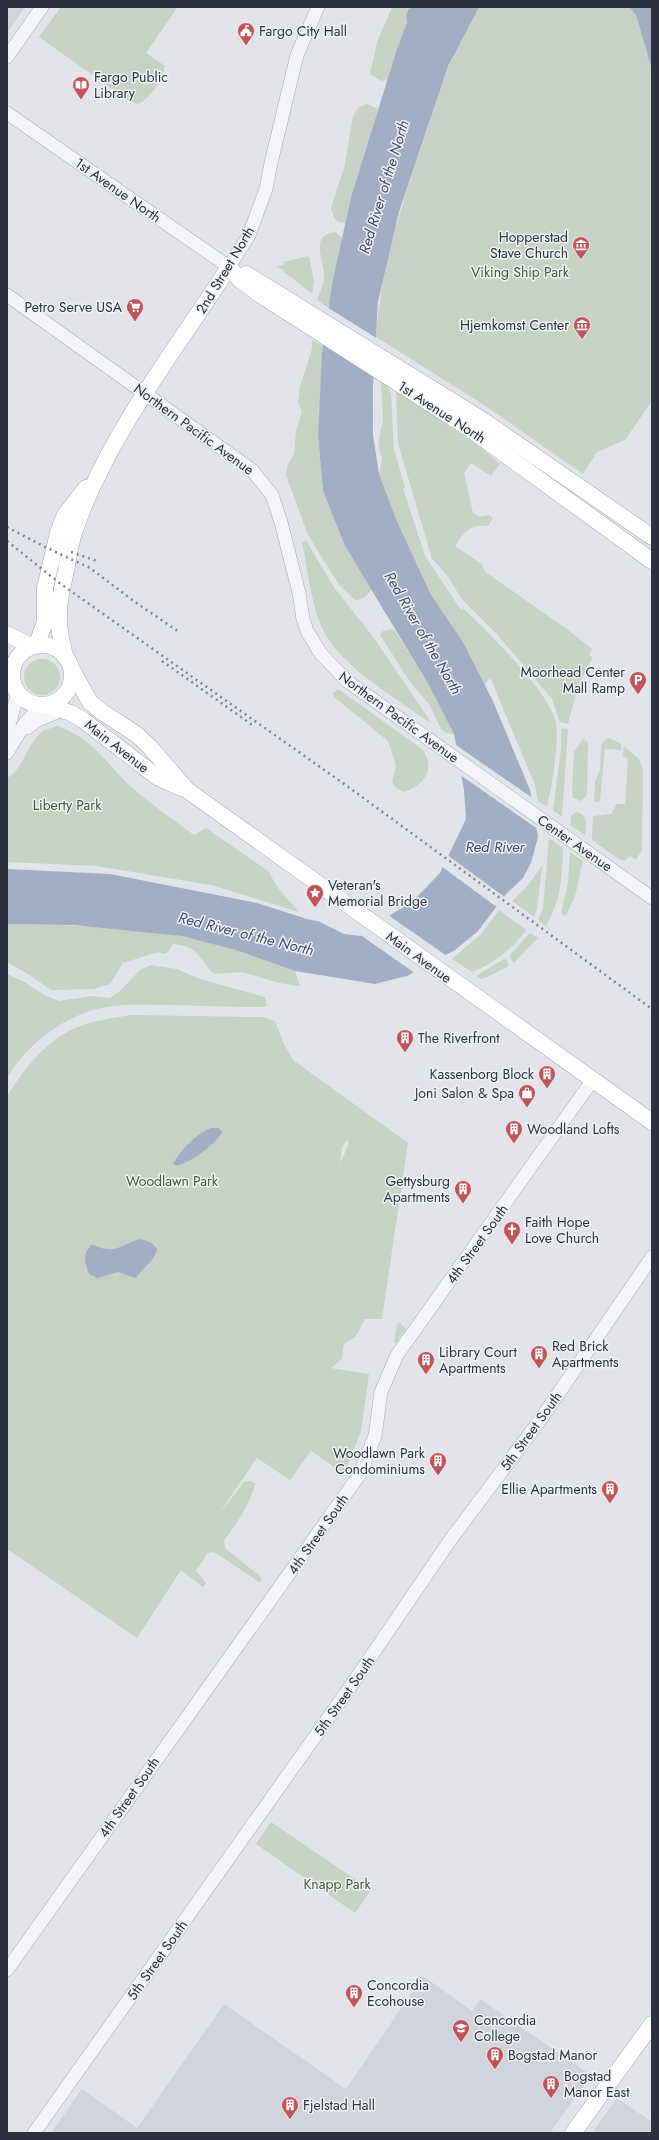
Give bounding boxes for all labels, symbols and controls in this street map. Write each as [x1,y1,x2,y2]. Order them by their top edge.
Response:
public building icon: Fargo City Hall [236,21,256,46]
place label: Fargo City Hall [259,21,347,41]
place label: Fargo Public Library [94,67,168,103]
library icon: Fargo Public Library [71,75,91,100]
water label: Red River of the North [353,117,415,257]
street label: 1st Avenue North [71,153,165,227]
street label: 2nd Street North [191,222,259,318]
place label: Hopperstad Stave Church [490,227,568,263]
museum icon: Hopperstad Stave Church [571,235,591,260]
park label: Viking Ship Park [471,262,570,282]
place label: Petro Serve USA [25,297,123,317]
supermarket icon: Petro Serve USA [125,297,145,322]
place label: Hjemkomst Center [460,315,569,335]
museum icon: Hjemkomst Center [572,315,592,340]
street label: 1st Avenue North [394,376,490,448]
street label: Northern Pacific Avenue [130,379,258,479]
water label: Red River of the North [379,567,467,699]
place label: Moorhead Center Mall Ramp [521,662,625,698]
street label: Northern Pacific Avenue [335,667,463,767]
parking icon: Moorhead Center Mall Ramp [628,670,648,695]
street label: Main Avenue [81,714,153,778]
park label: Liberty Park [33,795,102,815]
street label: Center Avenue [533,810,617,876]
water label: Red River [465,836,526,858]
place label: Veteran's Memorial Bridge [328,875,427,911]
place icon: Veteran's Memorial Bridge [305,883,325,908]
water label: Red River of the North [176,907,316,961]
street label: Main Avenue [382,926,456,988]
building icon: The Riverfront [395,1028,415,1053]
place label: The Riverfront [418,1028,500,1048]
place label: Kassenborg Block [430,1064,535,1084]
building icon: Kassenborg Block [537,1064,557,1089]
place label: Joni Salon & Spa [413,1083,514,1103]
shop icon: Joni Salon & Spa [517,1083,537,1108]
building icon: Woodland Lofts [504,1119,524,1144]
place label: Woodland Lofts [527,1119,620,1139]
park label: Woodlawn Park [126,1171,219,1191]
place label: Gettysburg Apartments [383,1171,450,1207]
building icon: Gettysburg Apartments [453,1179,473,1204]
street label: 4th Street South [441,1200,513,1288]
place label: Faith Hope Love Church [525,1212,599,1248]
church icon: Faith Hope Love Church [502,1220,522,1245]
place label: Red Brick Apartments [552,1336,619,1372]
place label: Library Court Apartments [439,1342,517,1378]
building icon: Red Brick Apartments [529,1344,549,1369]
building icon: Library Court Apartments [416,1350,436,1375]
street label: 5th Street South [495,1387,567,1475]
place label: Woodlawn Park Condominiums [333,1443,426,1479]
building icon: Woodlawn Park Condominiums [428,1451,448,1476]
place label: Ellie Apartments [501,1479,597,1499]
building icon: Ellie Apartments [600,1479,620,1504]
street label: 4th Street South [283,1490,353,1578]
street label: 5th Street South [309,1652,379,1740]
street label: 4th Street South [94,1753,164,1841]
park label: Knapp Park [303,1874,371,1894]
street label: 5th Street South [122,1916,192,2004]
place label: Concordia Ecohouse [367,1975,429,2011]
building icon: Concordia Ecohouse [344,1983,364,2008]
place label: Concordia College [474,2010,536,2046]
school or university icon: Concordia College [451,2018,471,2043]
building icon: Bogstad Manor [485,2045,505,2070]
place label: Bogstad Manor [508,2045,597,2065]
place label: Bogstad Manor East [564,2066,630,2102]
building icon: Bogstad Manor East [541,2074,561,2099]
building icon: Fjelstad Hall [280,2095,300,2120]
place label: Fjelstad Hall [303,2095,375,2115]

